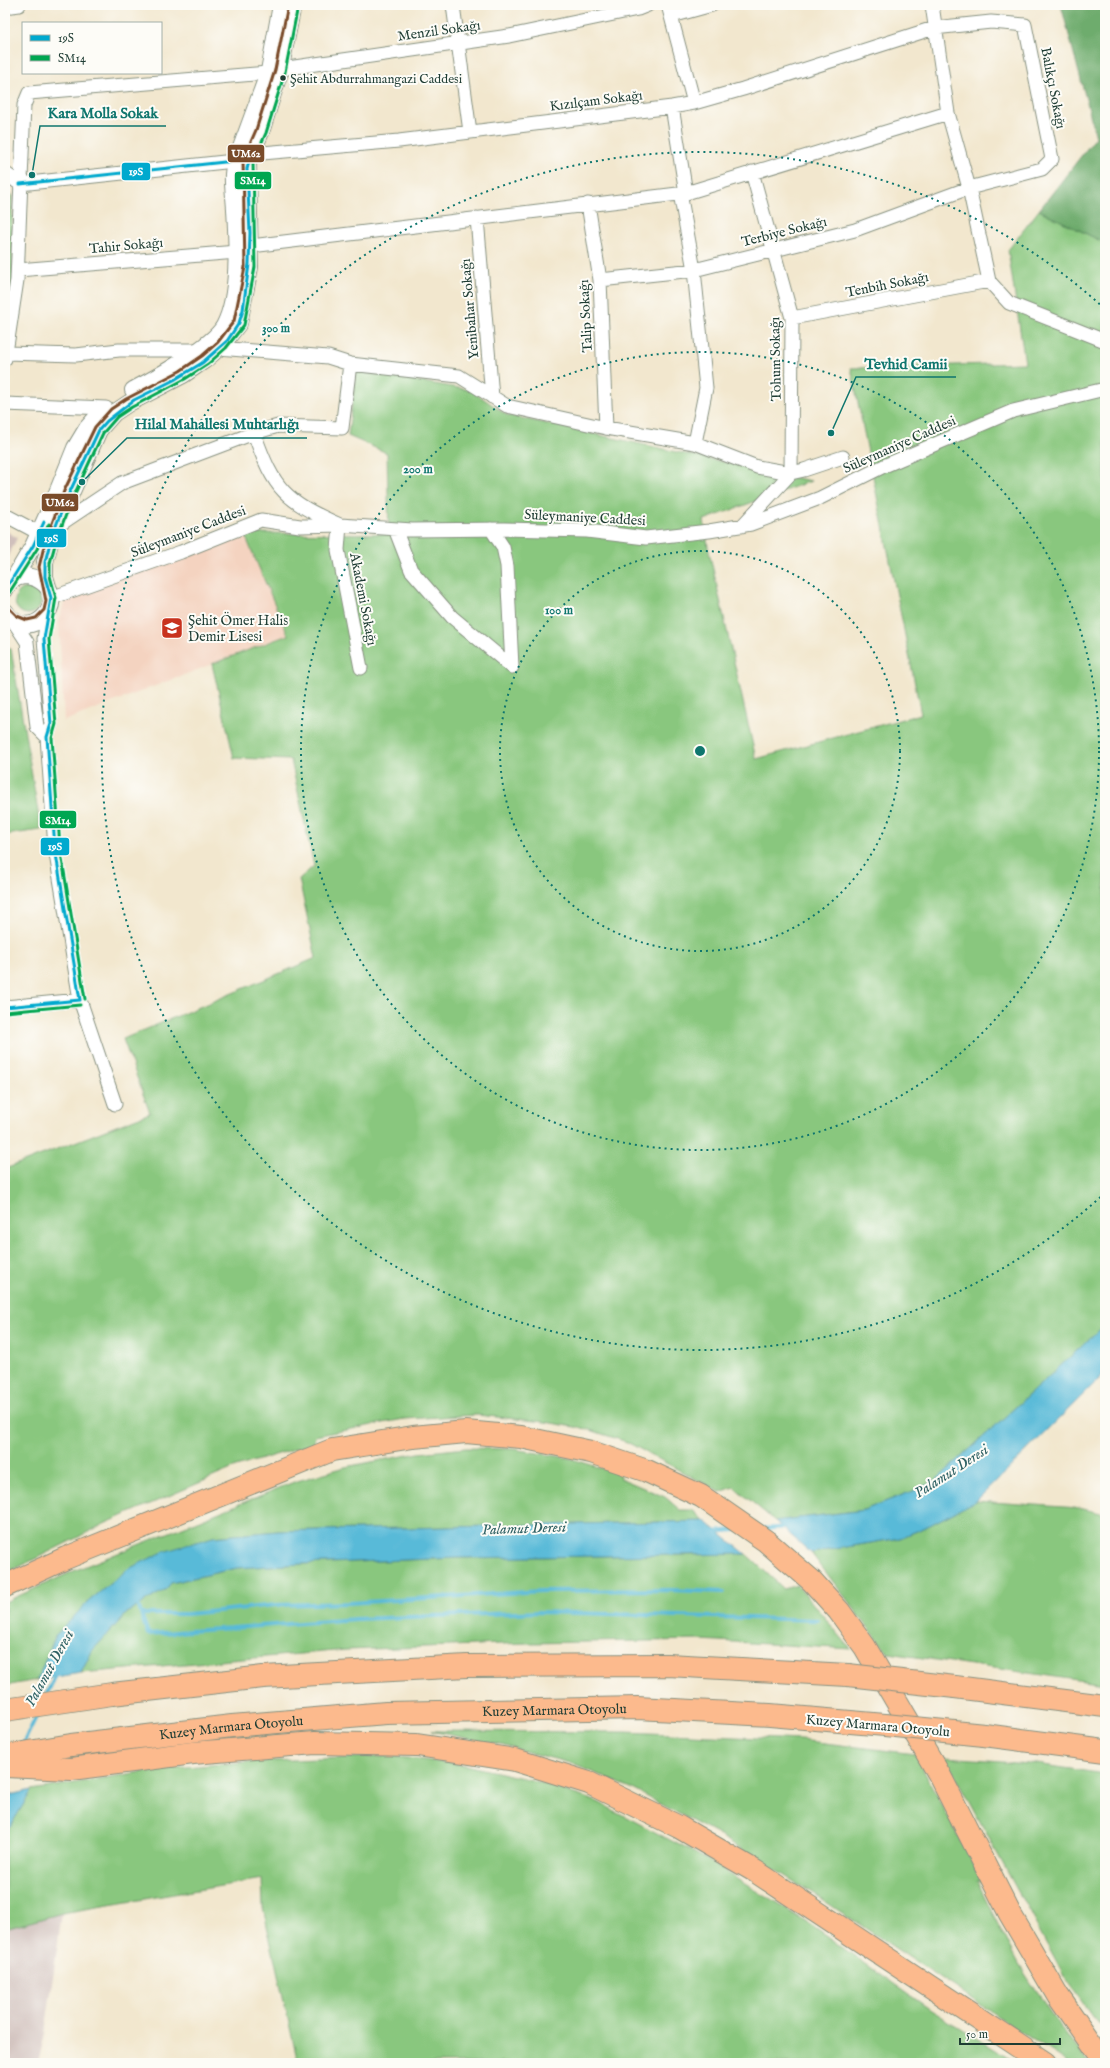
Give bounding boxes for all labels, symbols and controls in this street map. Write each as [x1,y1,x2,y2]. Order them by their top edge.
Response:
street label: Menzil Sokağı [396,16,482,46]
legend [22,22,162,74]
text: 19S [58,31,74,46]
street label: Balıkçı Sokağı [1036,46,1070,131]
text: SM14 [58,51,86,66]
place label: Şehit Abdurrahmangazi Caddesi [290,71,463,88]
marker: Şehit Abdurrahmangazi Caddesi [278,73,288,83]
street label: Kızılçam Sokağı [549,86,644,116]
callout: Kara Molla Sokak [40,99,166,126]
text: Kara Molla Sokak [48,104,159,123]
line badge: UM62 [227,144,265,163]
text: UM62 [230,147,262,161]
line badge: 19S [121,162,151,181]
text: 19S [129,165,144,179]
line badge: SM14 [234,171,272,190]
text: SM14 [240,174,266,188]
street label: Terbiye Sokağı [740,213,829,251]
street label: Tahir Sokağı [88,234,164,258]
street label: Yenibahar Sokağı [457,258,483,360]
street label: Tenbih Sokağı [844,268,930,302]
street label: Talip Sokağı [575,279,597,353]
street label: Tohum Sokağı [766,316,786,401]
text: 300 m [262,321,291,336]
callout: Tevhid Camii [856,350,956,377]
text: Tevhid Camii [863,355,948,374]
callout: Hilal Mahallesi Muhtarlığı [127,411,307,438]
street label: Süleymaniye Caddesi [840,412,959,478]
text: Hilal Mahallesi Muhtarlığı [135,415,299,434]
text: 200 m [403,462,433,477]
line badge: UM62 [41,493,79,512]
text: UM62 [44,496,76,510]
street label: Süleymaniye Caddesi [128,502,249,562]
street label: Süleymaniye Caddesi [524,506,646,530]
line badge: 19S [36,528,67,548]
text: 19S [44,532,59,546]
street label: Akademi Sokağı [345,550,381,647]
text: 100 m [545,603,574,618]
place label: Şehit Ömer Halis Demir Lisesi [188,611,288,646]
school or university icon: Şehit Ömer Halis Demir Lisesi [159,615,185,641]
centre of rings [693,744,707,758]
line badge: SM14 [39,810,77,829]
text: SM14 [45,814,71,828]
line badge: 19S [40,837,70,856]
text: 19S [48,840,63,854]
water label: Palamut Deresi [911,1440,993,1502]
water label: Palamut Deresi [482,1517,568,1539]
water label: Palamut Deresi [21,1625,79,1710]
street label: Kuzey Marmara Otoyolu [482,1700,627,1721]
street label: Kuzey Marmara Otoyolu [805,1711,951,1741]
street label: Kuzey Marmara Otoyolu [158,1712,304,1745]
scale bar [960,2020,1060,2046]
text: 50 m [966,2027,988,2042]

